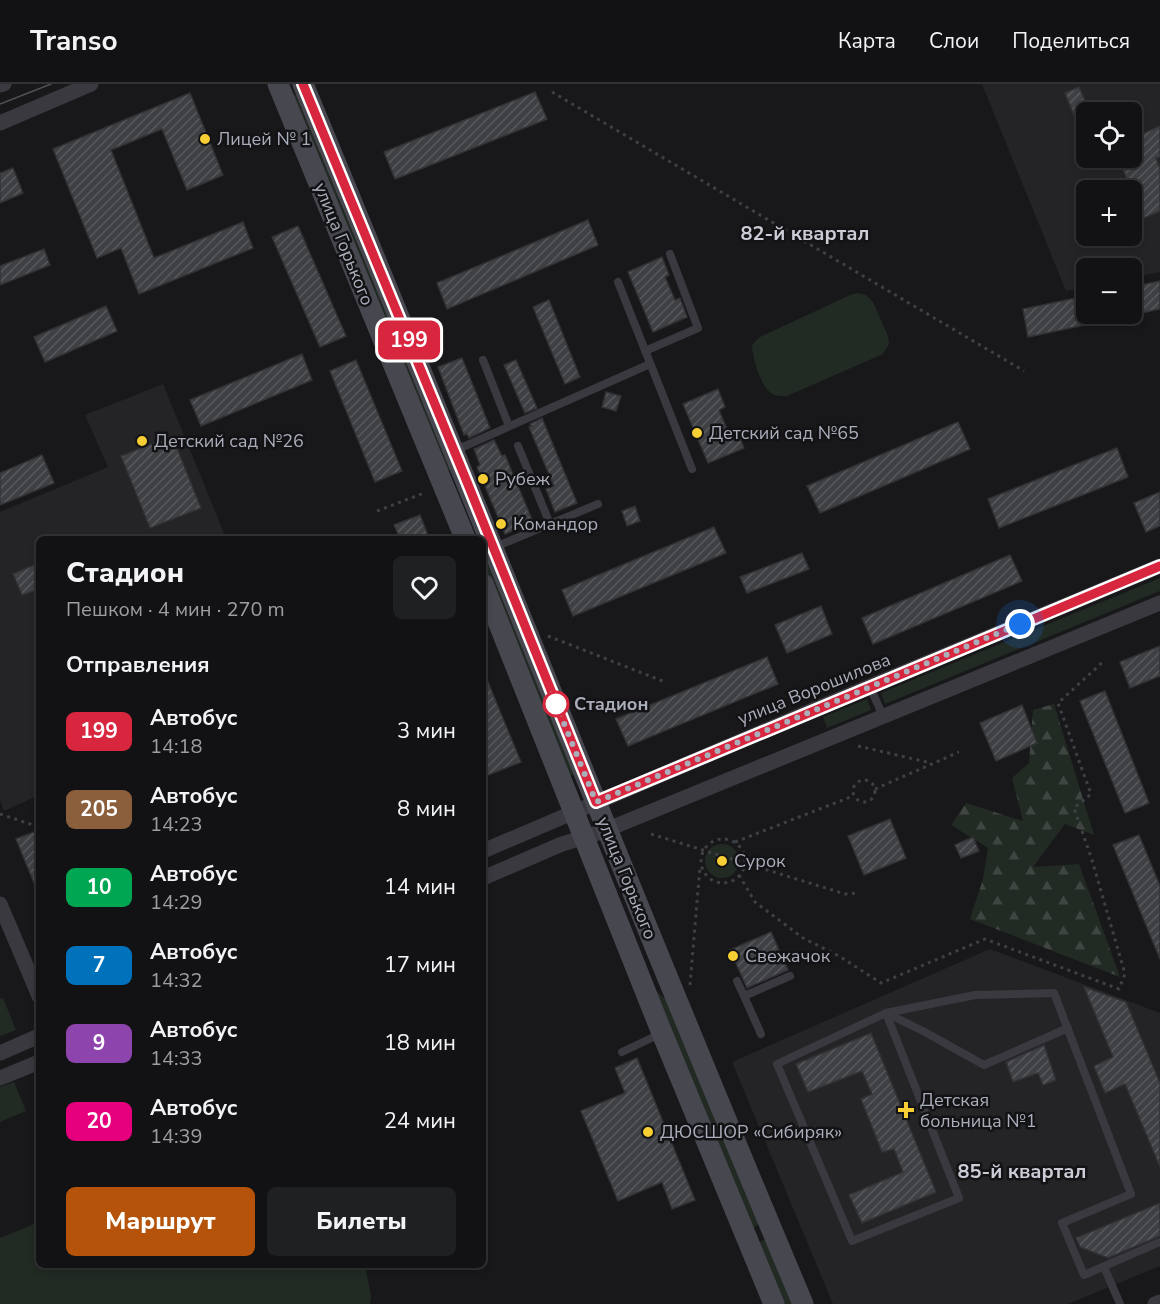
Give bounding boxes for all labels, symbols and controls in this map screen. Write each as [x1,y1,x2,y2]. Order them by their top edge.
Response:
text: Transo [30,22,118,60]
text: Карта [838,27,896,55]
text: Слои [929,27,979,55]
text: Поделиться [1012,27,1130,55]
map controls [1076,102,1142,324]
button: locate [1076,102,1142,168]
place label: Лицей № 1 [217,127,311,151]
marker: Лицей № 1 [198,132,212,146]
street label: улица Горького [308,179,380,309]
button: + [1076,180,1142,246]
district label: 82-й квартал [741,220,869,247]
button: − [1076,258,1142,324]
line badge: 199 [374,320,444,360]
text: 199 [390,326,428,354]
place label: Детский сад №65 [709,421,859,445]
marker: Детский сад №65 [690,426,704,440]
place label: Детский сад №26 [154,429,304,453]
marker: Детский сад №26 [135,434,149,448]
place label: Рубеж [495,467,551,491]
marker: Рубеж [476,472,490,486]
place label: Командор [513,512,598,536]
marker: Командор [494,517,508,531]
text: Стадион [66,554,184,592]
button: heart [393,556,456,619]
text: Пешком · 4 мин · 270 m [66,596,285,623]
your location [1005,609,1035,639]
street label: улица Ворошилова [734,647,894,731]
text: Отправления [66,650,210,680]
marker: Стадион [543,691,569,717]
place label: Стадион [574,692,648,716]
text: Автобус [150,703,238,733]
text: 3 мин [397,716,456,746]
text: 199 [80,717,118,745]
text: 14:18 [150,733,203,760]
text: Автобус [150,781,238,811]
text: 8 мин [397,794,456,824]
text: 205 [80,795,118,823]
text: 14:23 [150,811,203,838]
street label: улица Горького [591,813,663,943]
place label: Сурок [734,849,786,873]
marker: Сурок [715,854,729,868]
text: Автобус [150,859,238,889]
text: 14 мин [384,872,456,902]
text: 10 [86,873,112,901]
text: 14:29 [150,889,203,916]
text: Автобус [150,937,238,967]
place label: Свежачок [745,944,831,968]
marker: Свежачок [726,949,740,963]
text: 17 мин [384,950,456,980]
text: 7 [93,951,105,979]
text: 14:32 [150,967,203,994]
text: Автобус [150,1015,238,1045]
text: 18 мин [384,1028,456,1058]
text: 9 [93,1029,105,1057]
text: 14:33 [150,1045,203,1072]
place label: Детская больница №1 [920,1088,1037,1133]
text: Автобус [150,1093,238,1123]
marker: Детская больница №1 [897,1101,915,1119]
text: 24 мин [384,1106,456,1136]
text: 20 [86,1107,112,1135]
place label: ДЮСШОР «Сибиряк» [660,1120,842,1144]
text: 14:39 [150,1123,203,1150]
marker: ДЮСШОР «Сибиряк» [641,1125,655,1139]
district label: 85-й квартал [958,1158,1086,1185]
button: Маршрут [66,1187,255,1256]
button: Билеты [267,1187,456,1256]

